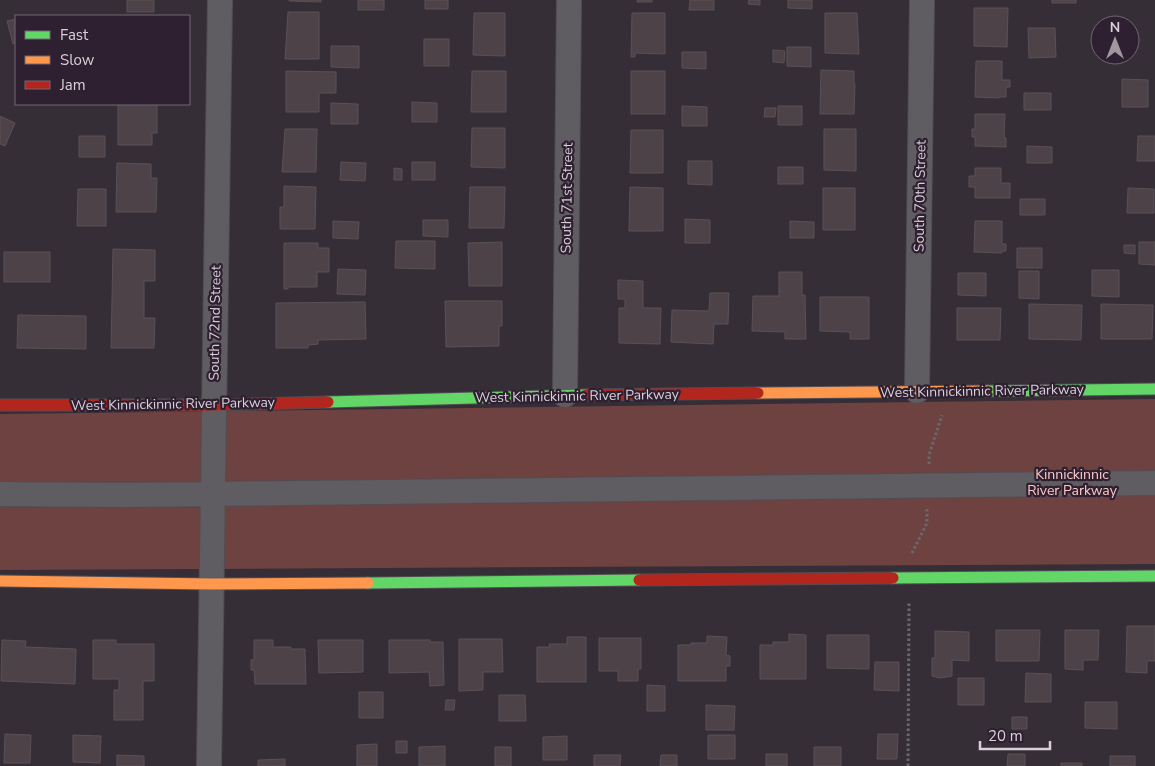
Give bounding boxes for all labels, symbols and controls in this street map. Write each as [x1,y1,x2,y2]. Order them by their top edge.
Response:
legend [15,15,190,105]
north arrow [1090,15,1140,65]
text: N [1110,18,1120,37]
text: Fast [60,25,89,45]
text: Slow [60,50,95,70]
text: Jam [59,75,86,95]
street label: South 70th Street [910,140,930,252]
street label: South 71st Street [557,142,577,254]
street label: South 72nd Street [204,265,226,381]
street label: West Kinnickinnic River Parkway [880,380,1085,402]
street label: West Kinnickinnic River Parkway [475,385,680,407]
street label: West Kinnickinnic River Parkway [71,393,276,415]
park label: Kinnickinnic River Parkway [1027,465,1118,500]
scale bar [980,718,1050,750]
text: 20 m [988,726,1023,746]

